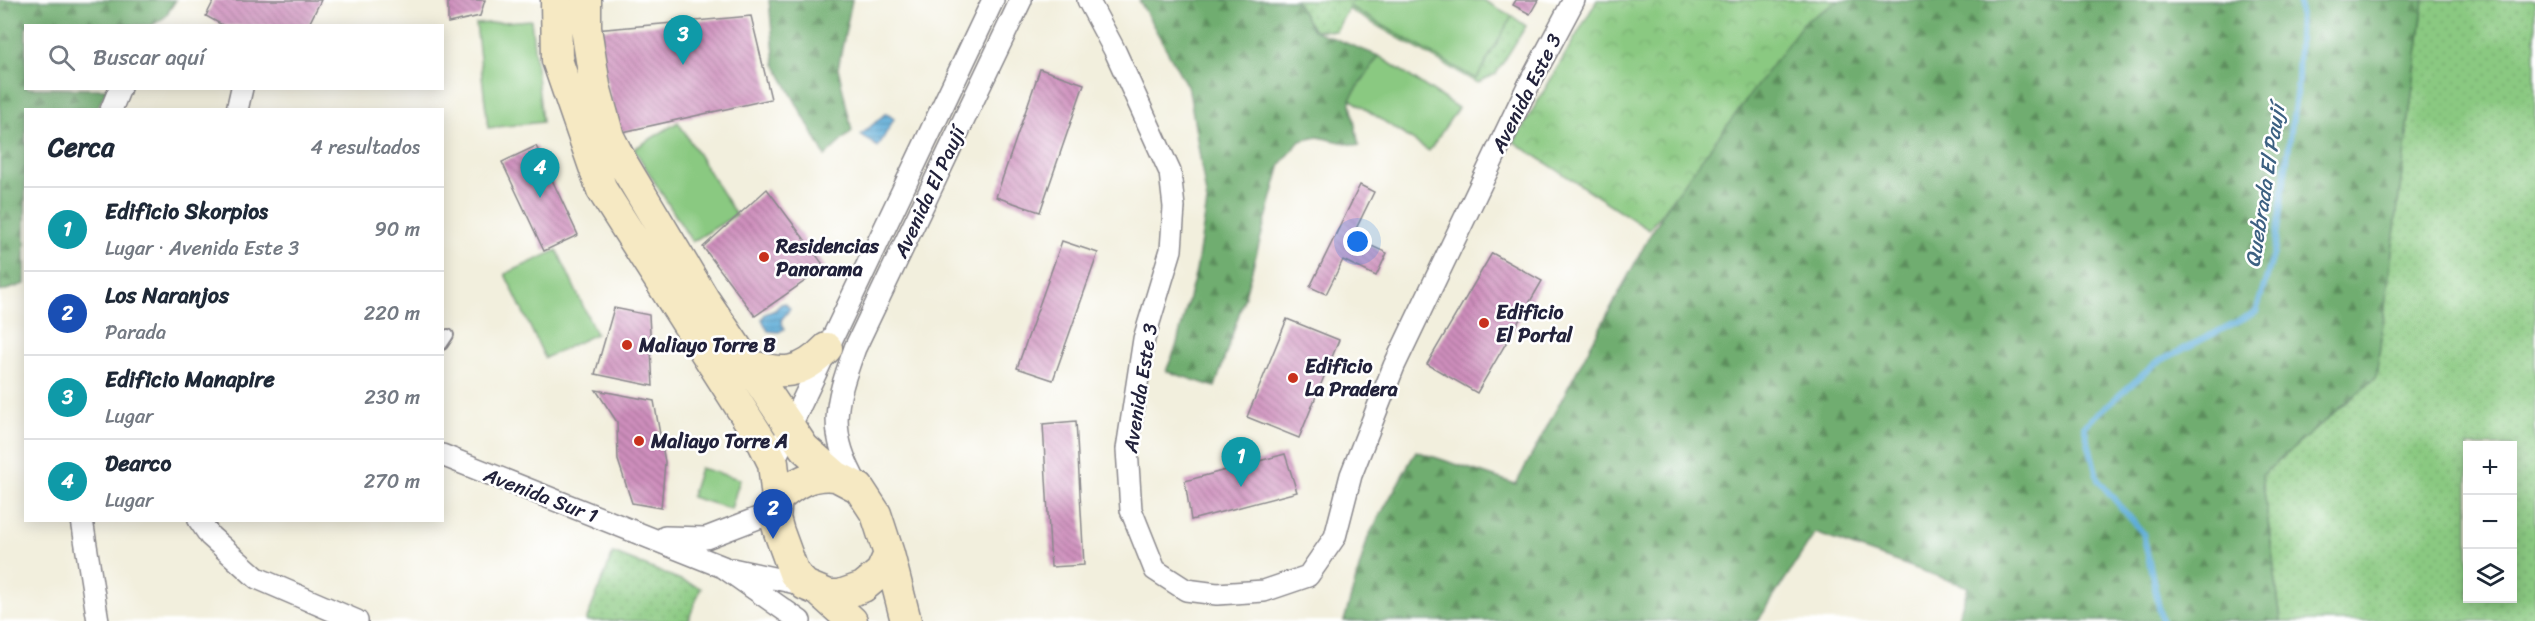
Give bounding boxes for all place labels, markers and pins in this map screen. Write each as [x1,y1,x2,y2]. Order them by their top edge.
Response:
pin: 3 [664,16,702,65]
pin: 4 [520,148,560,198]
place label: Residencias Panorama [775,229,880,287]
marker: Residencias Panorama [757,250,771,264]
place label: Edificio El Portal [1496,295,1574,353]
marker: Edificio El Portal [1477,316,1491,330]
place label: Maliayo Torre B [638,328,776,363]
marker: Maliayo Torre B [620,338,634,352]
place label: Edificio La Pradera [1305,349,1398,407]
marker: Edificio La Pradera [1286,371,1300,385]
place label: Maliayo Torre A [650,424,788,459]
marker: Maliayo Torre A [632,434,646,448]
pin: 1 [1222,438,1260,487]
pin: 2 [754,490,792,539]

